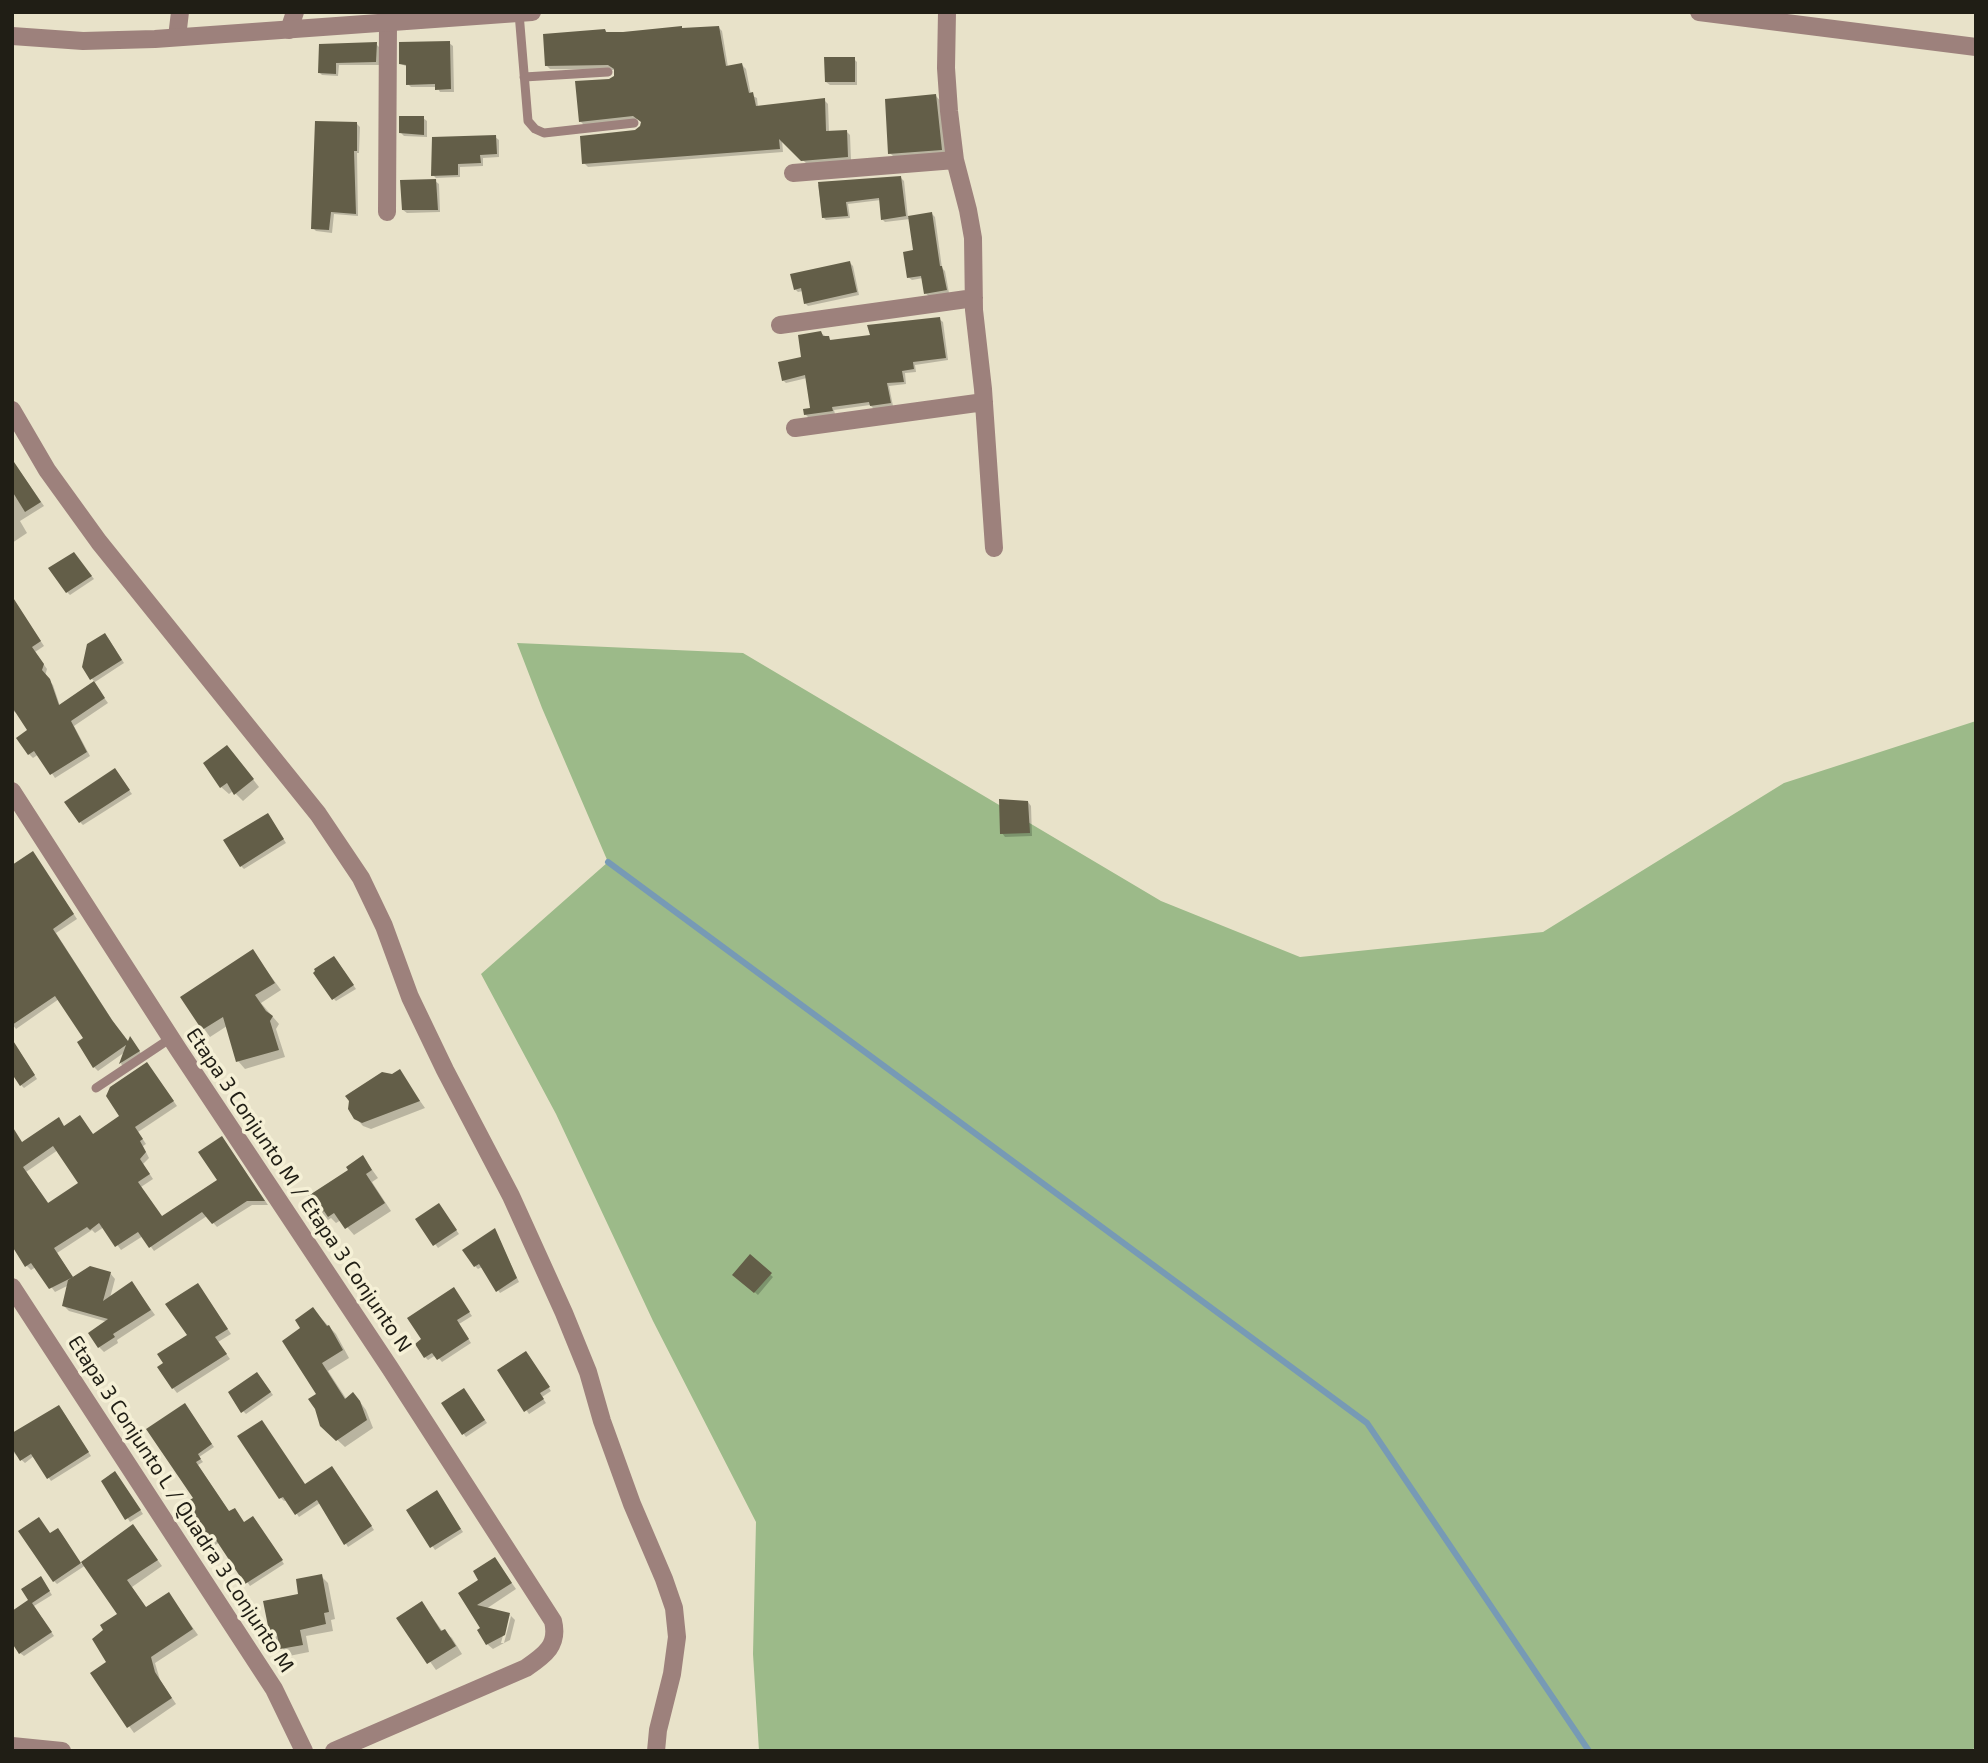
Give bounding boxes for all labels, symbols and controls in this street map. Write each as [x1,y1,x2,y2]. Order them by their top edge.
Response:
street label: Etapa 3 Conjunto M / Etapa 3 Conjunto N [181,1023,417,1357]
street label: Etapa 3 Conjunto L / Quadra 3 Conjunto M [63,1331,299,1677]

